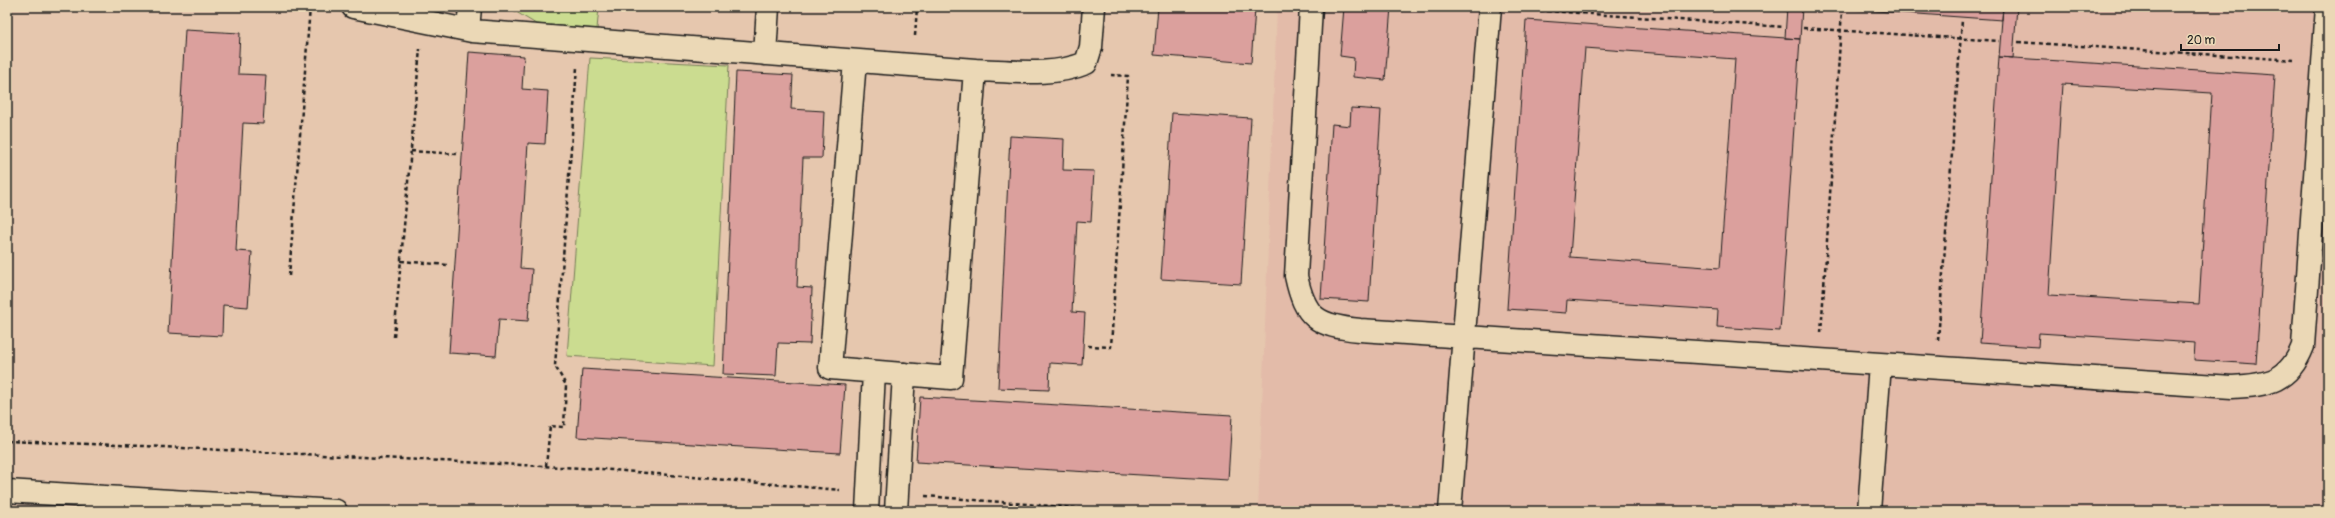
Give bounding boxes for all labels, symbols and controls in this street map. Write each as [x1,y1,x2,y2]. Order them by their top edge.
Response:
scale bar [2181,26,2279,52]
text: 20 m [2187,33,2216,48]

